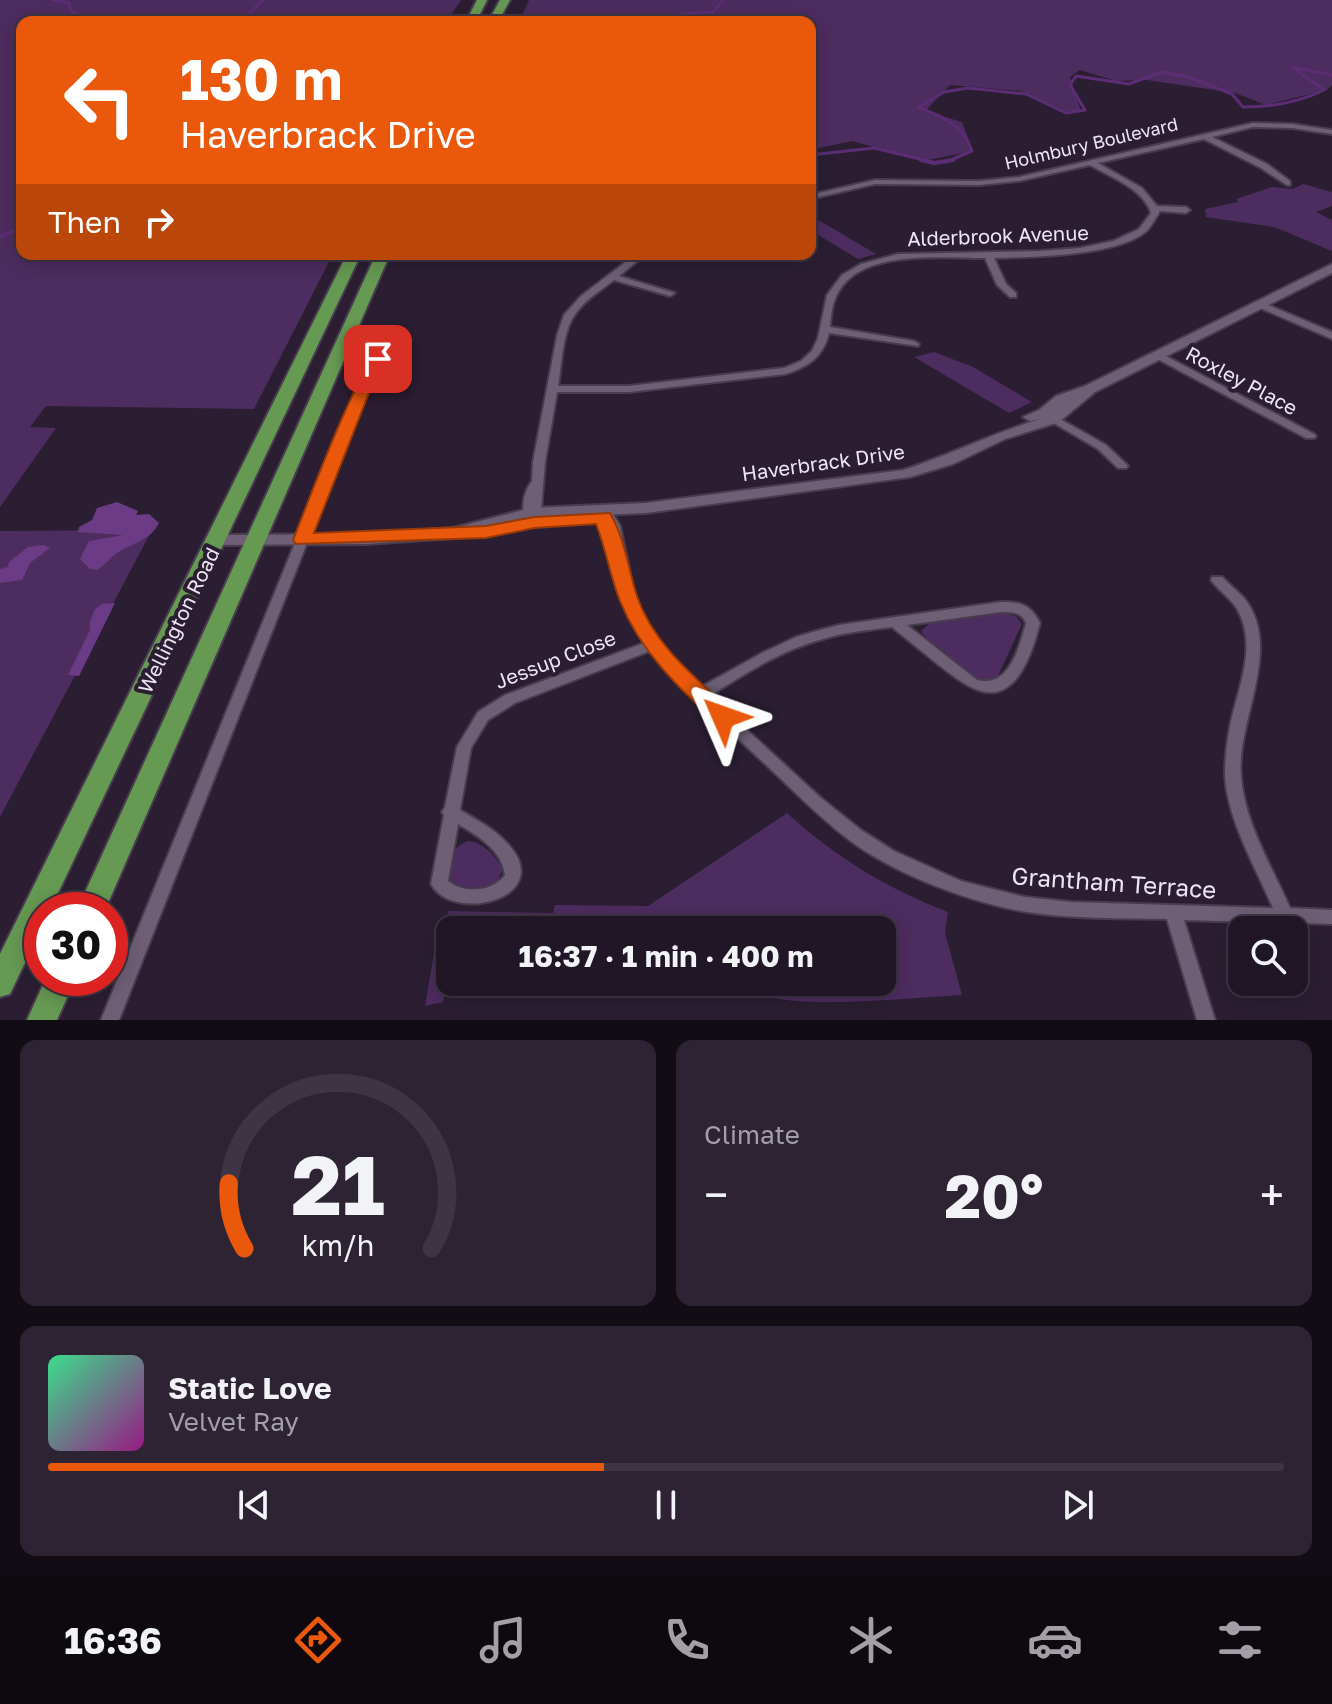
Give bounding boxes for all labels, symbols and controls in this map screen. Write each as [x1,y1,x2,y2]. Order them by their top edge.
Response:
text: 130 m [180,45,342,112]
icon: left [48,48,152,152]
street label: Holmbury Boulevard [1002,112,1180,174]
text: Haverbrack Drive [180,113,476,156]
icon: right [137,200,181,244]
text: Then [48,204,121,240]
street label: Alderbrook Avenue [907,220,1089,250]
pin [344,325,412,393]
icon: arrive [356,337,400,381]
street label: Roxley Place [1182,341,1302,419]
street label: Haverbrack Drive [740,439,906,485]
street label: Wellington Road [132,543,224,697]
street label: Jessup Close [491,625,619,693]
position arrow [681,675,765,759]
street label: Grantham Terrace [1011,860,1217,904]
speed limit sign: 30 [24,892,128,996]
map controls [1228,916,1308,996]
button: search [1228,916,1308,996]
text: 16:37 · 1 min · 400 m [518,938,814,974]
text: Climate [704,1119,800,1150]
text: 21 [291,1133,385,1233]
text: 20° [945,1159,1044,1231]
text: − [704,1168,728,1221]
text: + [1260,1168,1284,1221]
text: km/h [302,1228,374,1262]
text: Static Love [168,1370,332,1406]
text: Velvet Ray [168,1406,299,1437]
icon: previous [232,1483,276,1527]
icon: pause [644,1483,688,1527]
icon: next [1056,1483,1100,1527]
icon: directions [290,1612,346,1668]
icon: music [475,1612,531,1668]
icon: phone [659,1612,715,1668]
icon: climate [843,1612,899,1668]
icon: car [1027,1612,1083,1668]
icon: filters [1212,1612,1268,1668]
text: 16:36 [64,1619,162,1662]

